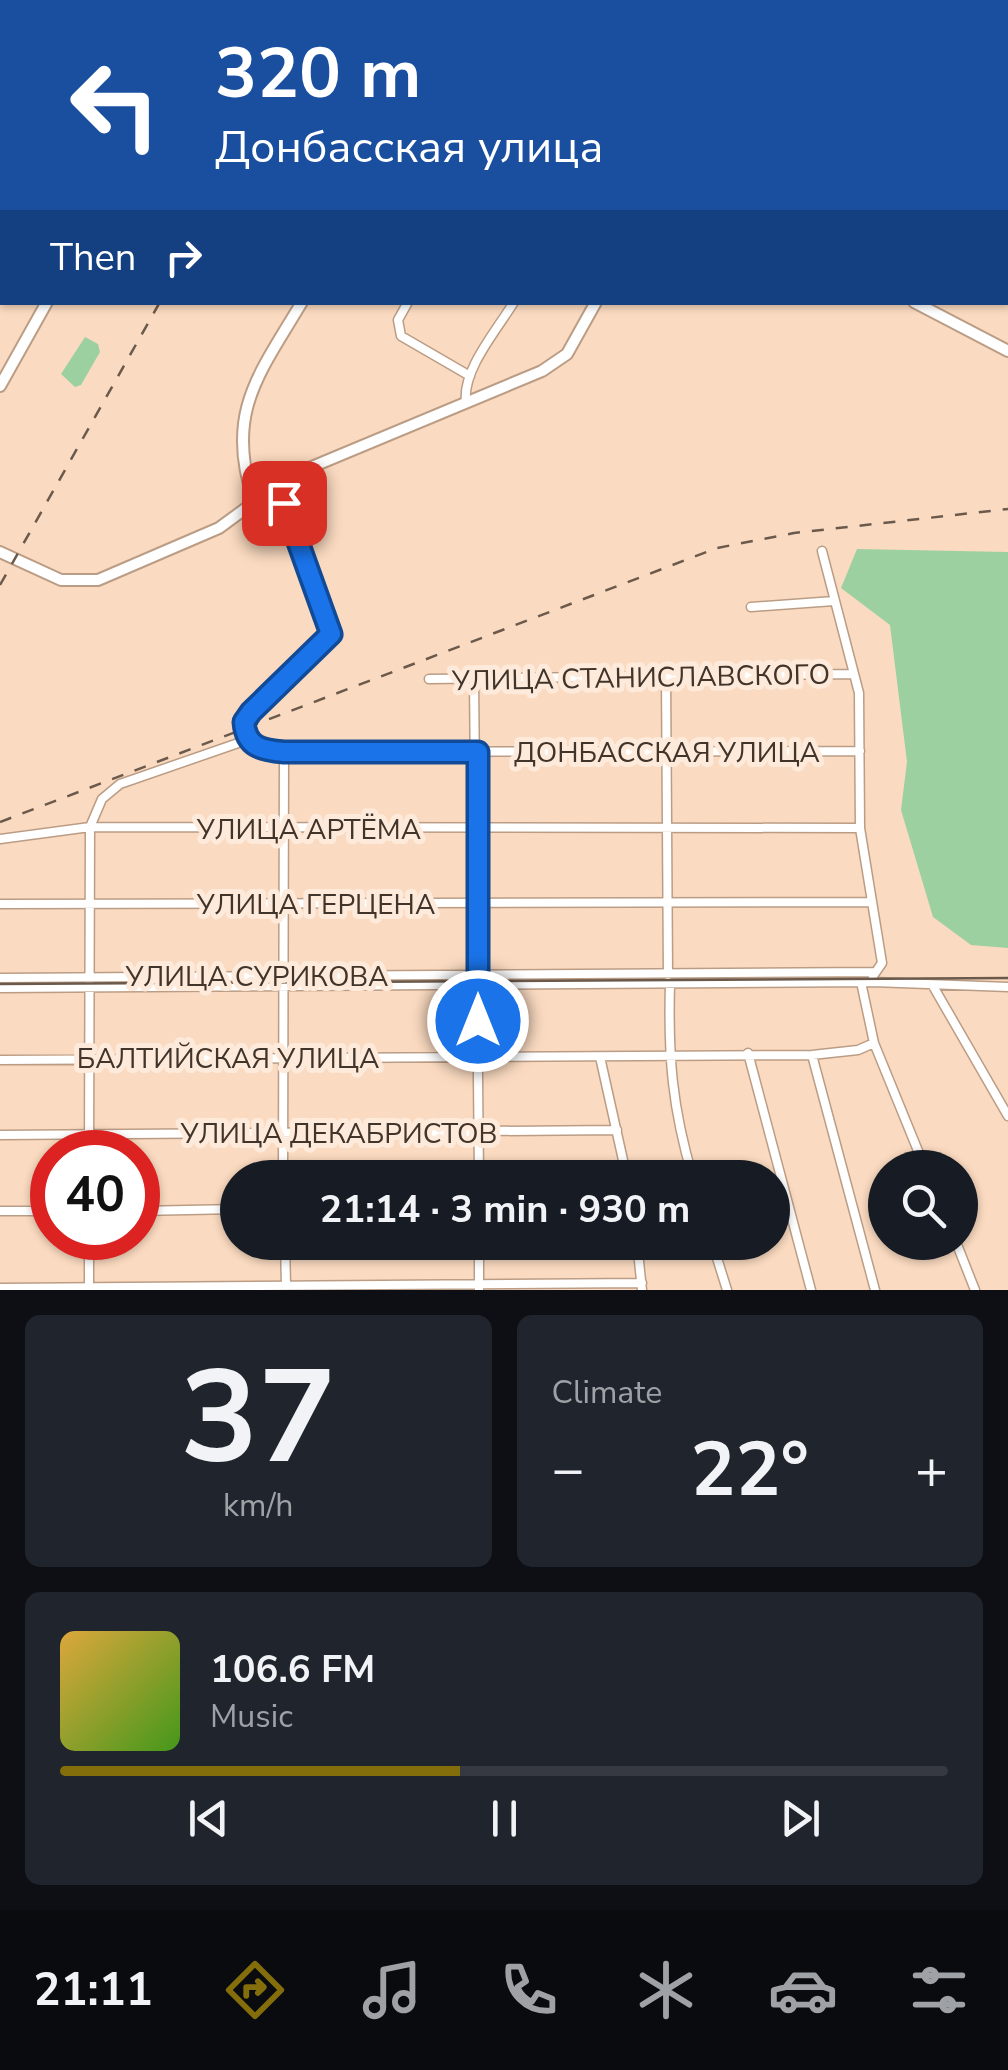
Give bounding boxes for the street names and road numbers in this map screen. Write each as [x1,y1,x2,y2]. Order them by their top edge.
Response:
street label: УЛИЦА СТАНИСЛАВСКОГО [451,656,830,700]
street label: ДОНБАССКАЯ УЛИЦА [514,734,820,772]
street label: УЛИЦА АРТЁМА [196,811,421,849]
street label: УЛИЦА ГЕРЦЕНА [196,886,435,924]
street label: УЛИЦА СУРИКОВА [125,958,388,996]
street label: БАЛТИЙСКАЯ УЛИЦА [77,1040,379,1078]
street label: УЛИЦА ДЕКАБРИСТОВ [180,1115,497,1153]

